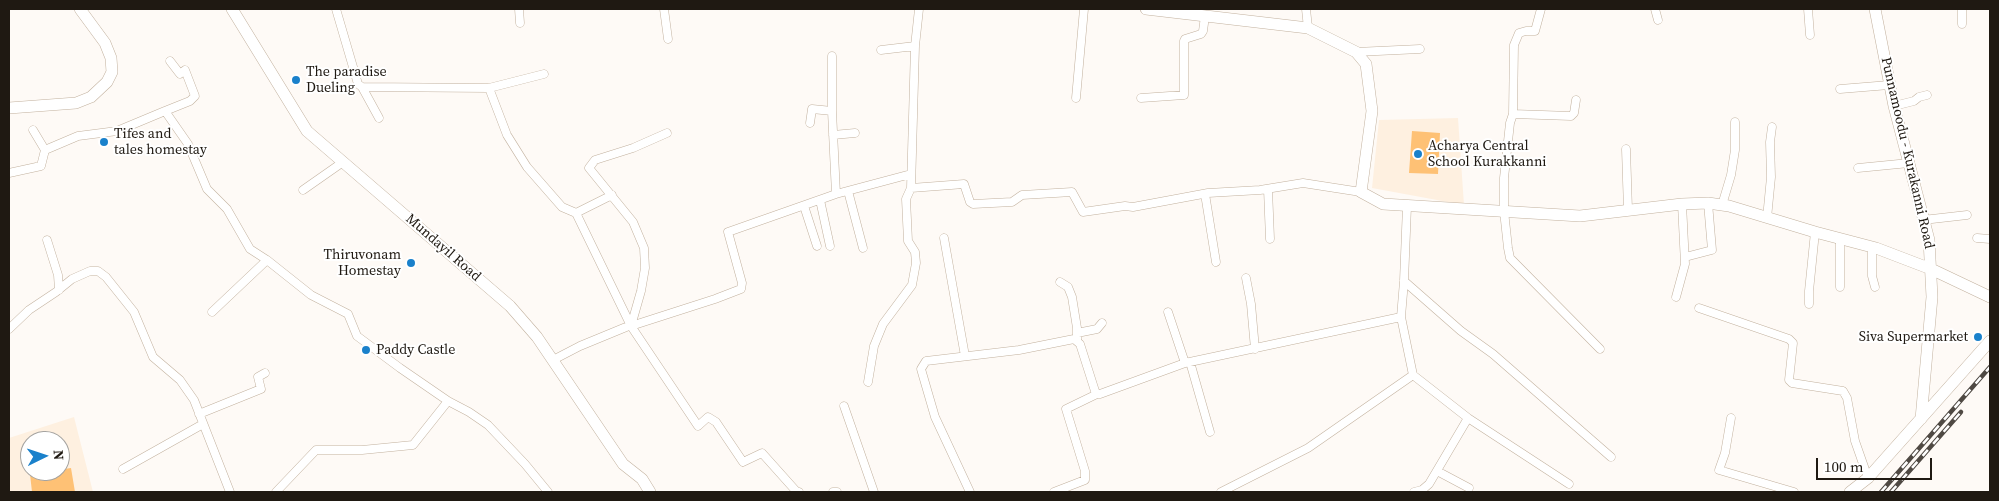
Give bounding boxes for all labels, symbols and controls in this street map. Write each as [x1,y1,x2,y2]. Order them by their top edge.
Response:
street label: Punnamoodu - Kurakanni Road [1877,56,1937,250]
place label: The paradise Dueling [306,64,387,96]
marker: The paradise Dueling [290,74,302,86]
place label: Tifes and tales homestay [114,126,207,158]
marker: Tifes and tales homestay [98,136,110,148]
place label: Acharya Central School Kurakkanni [1428,138,1547,170]
marker: Acharya Central School Kurakkanni [1412,148,1424,160]
street label: Mundayil Road [402,211,484,285]
place label: Thiruvonam Homestay [324,247,401,280]
marker: Thiruvonam Homestay [405,257,417,269]
place label: Siva Supermarket [1859,329,1968,345]
marker: Siva Supermarket [1972,331,1984,343]
place label: Paddy Castle [376,342,455,358]
marker: Paddy Castle [360,344,372,356]
north arrow [20,431,70,481]
scale bar [1819,448,1935,480]
text: N [49,449,69,461]
text: 100 m [1824,456,1864,477]

